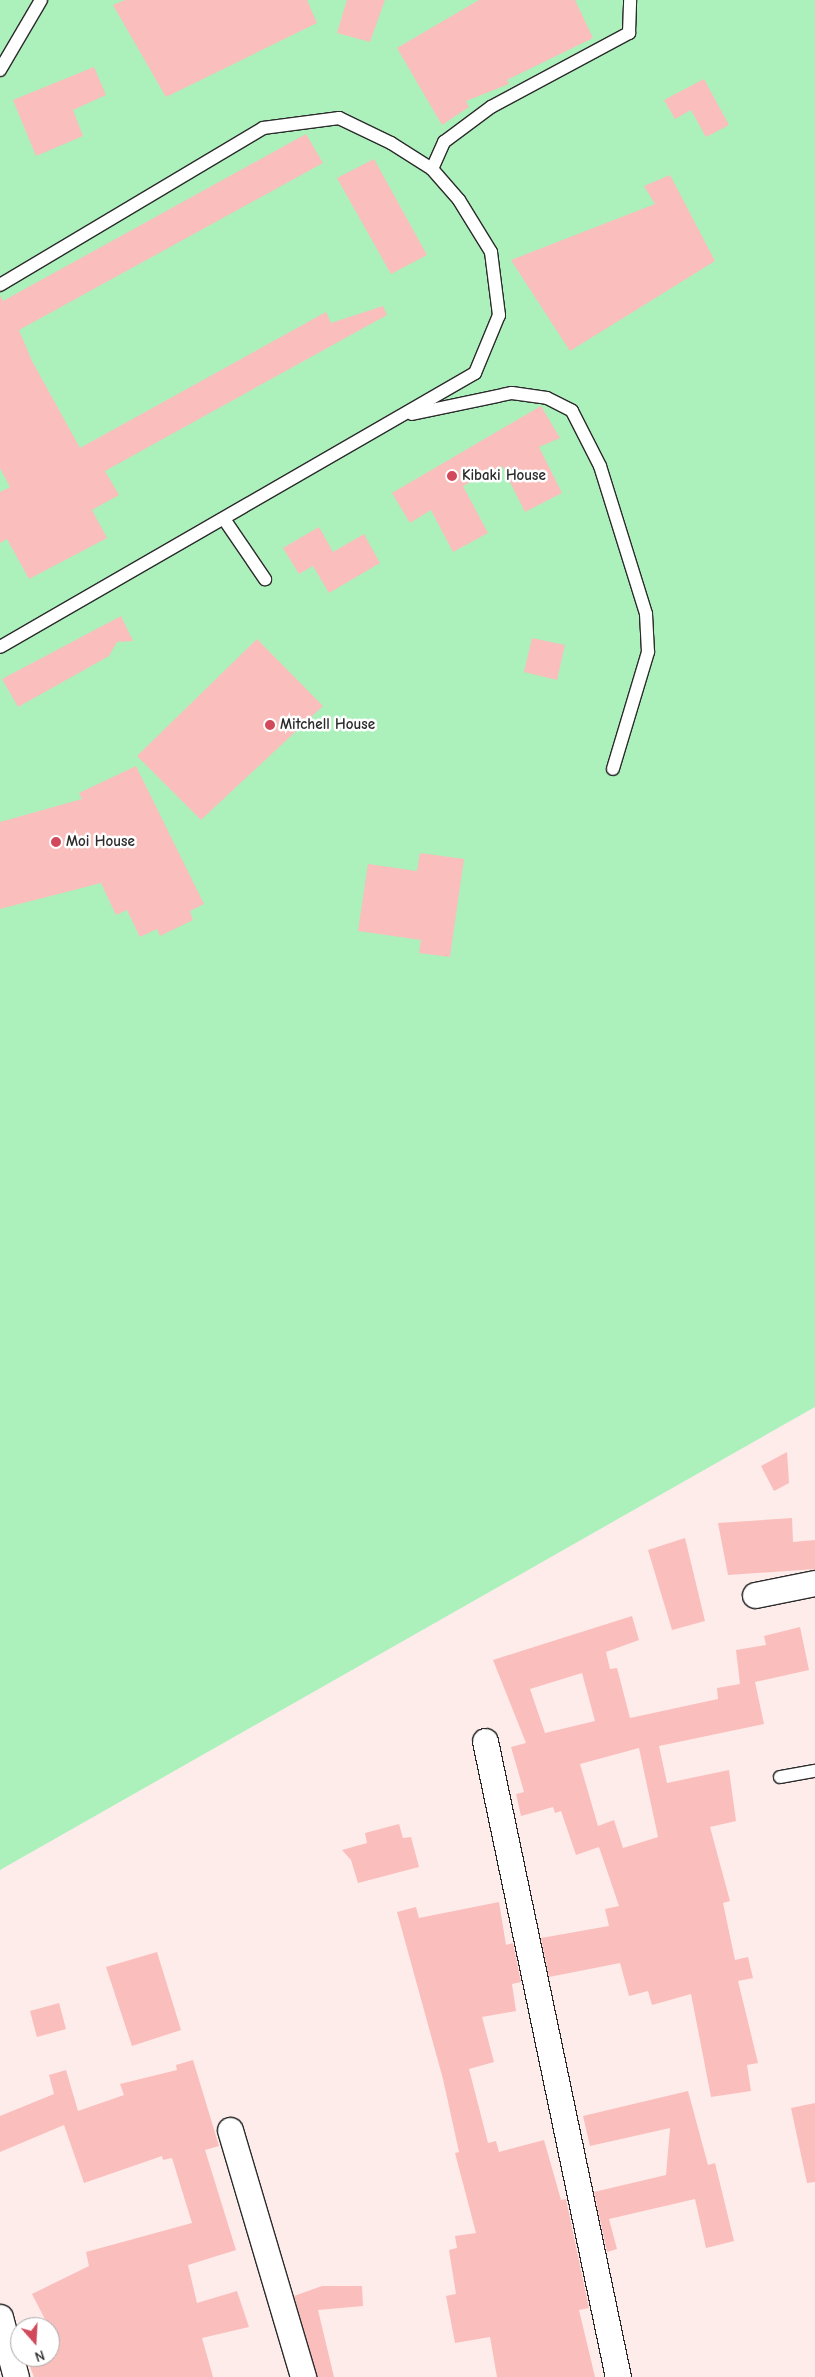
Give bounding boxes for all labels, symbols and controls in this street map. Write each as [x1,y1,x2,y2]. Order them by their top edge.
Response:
place label: Kibaki House [462,467,546,485]
marker: Kibaki House [446,470,458,482]
place label: Mitchell House [280,716,375,734]
marker: Mitchell House [264,719,276,731]
place label: Moi House [66,833,135,851]
marker: Moi House [50,836,62,848]
north arrow [10,2317,60,2367]
text: N [33,2346,47,2365]

